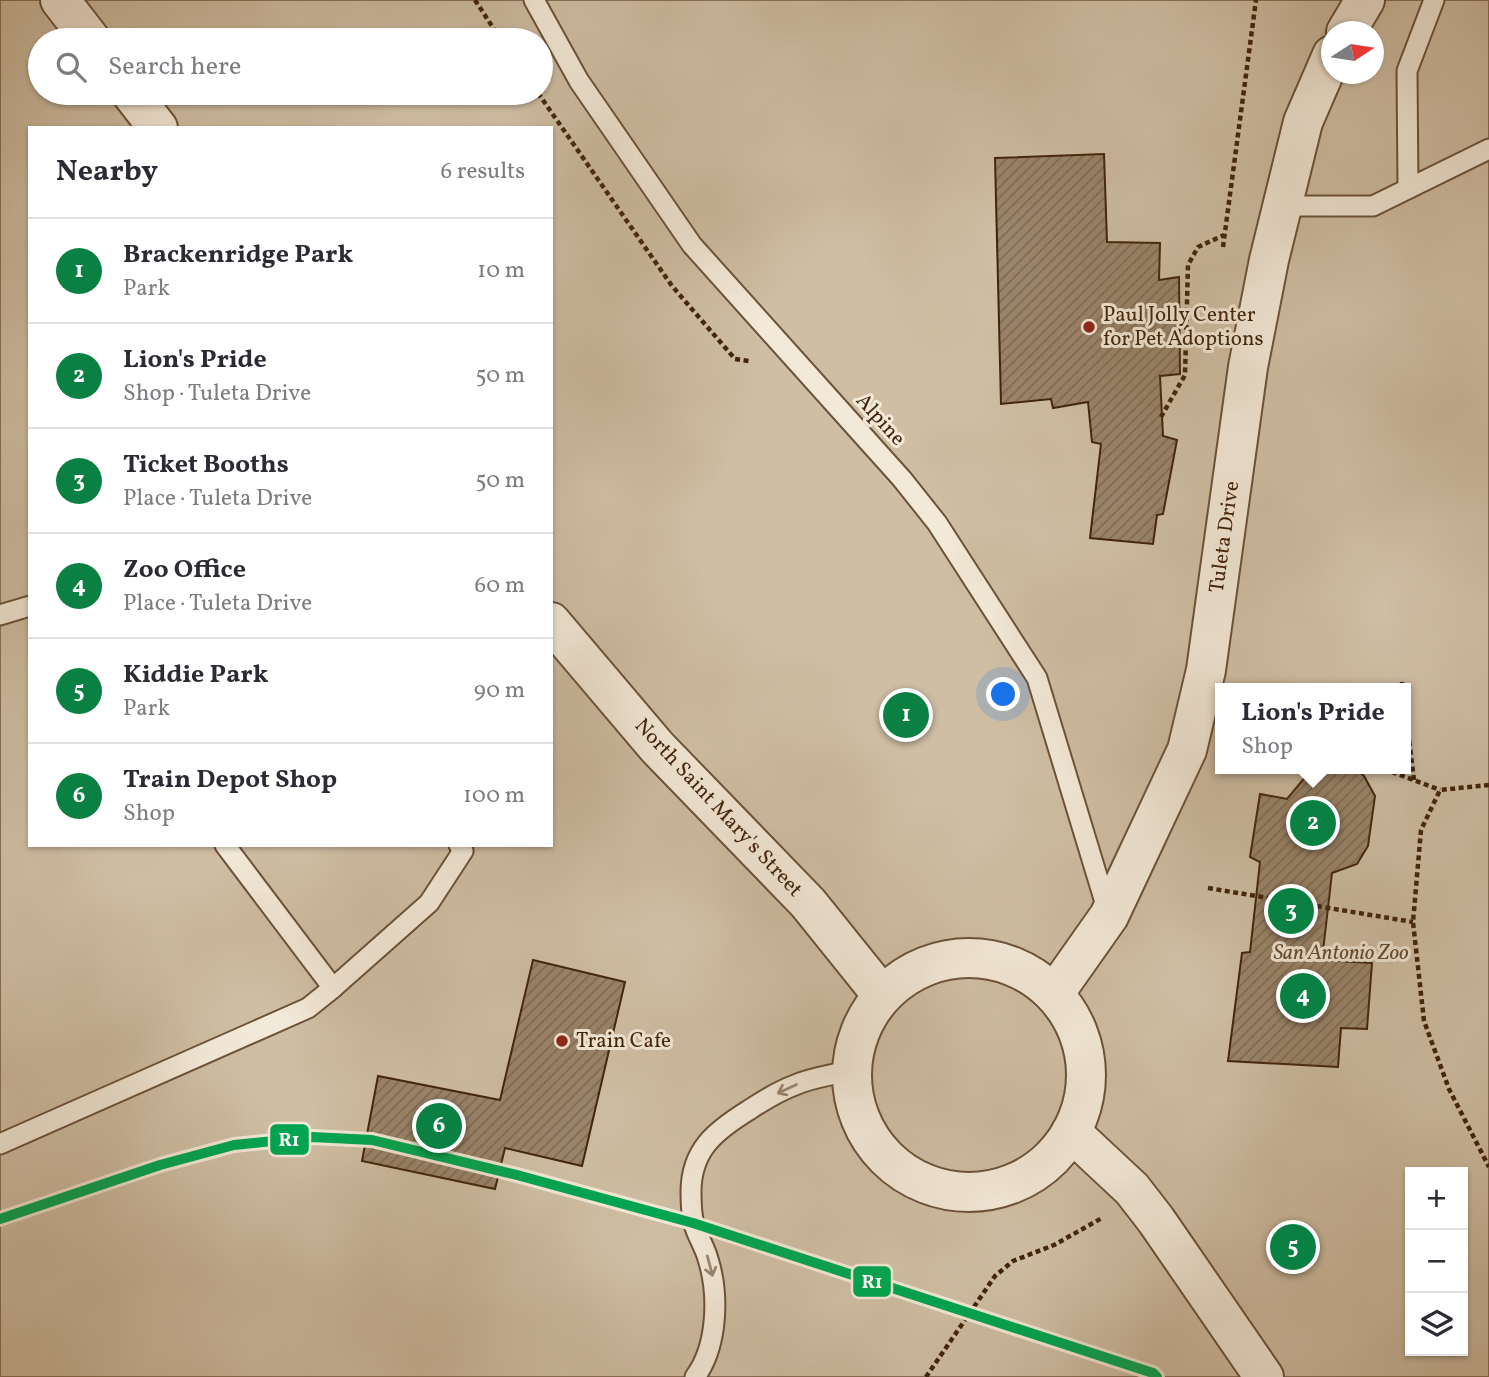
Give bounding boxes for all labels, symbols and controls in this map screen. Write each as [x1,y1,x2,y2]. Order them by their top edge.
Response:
north arrow [1321,21,1384,84]
search box [28,28,553,105]
icon: search [52,48,90,86]
text: Search here [108,49,241,85]
text: Nearby [56,151,158,193]
text: 6 results [441,156,525,188]
text: Brackenridge Park [123,237,353,273]
text: 1 [74,255,84,287]
text: 10 m [477,255,525,287]
text: Park [123,273,170,305]
place label: Paul Jolly Center for Pet Adoptions [1103,301,1263,354]
marker: Paul Jolly Center for Pet Adoptions [1081,319,1097,335]
text: Lion's Pride [123,342,267,378]
text: 2 [73,360,85,392]
text: 50 m [476,360,525,392]
text: Shop · Tuleta Drive [123,378,311,410]
street label: Alpine [849,387,912,453]
text: Ticket Booths [123,447,289,483]
text: 3 [73,465,85,497]
text: 50 m [476,465,525,497]
street label: Tuleta Drive [1203,479,1247,595]
text: Place · Tuleta Drive [123,483,312,515]
text: Zoo Office [123,552,246,588]
text: 4 [72,570,86,602]
text: 60 m [475,570,525,602]
text: Place · Tuleta Drive [123,588,312,620]
text: Kiddie Park [123,657,268,693]
text: 5 [73,675,85,707]
text: 90 m [474,675,525,707]
your location [986,677,1020,711]
popup [1215,683,1411,774]
pin: 1 [883,689,929,741]
text: Park [123,693,170,725]
text: Lion's Pride [1241,695,1385,731]
street label: North Saint Mary's Street [627,712,809,904]
text: Shop [1241,731,1293,763]
text: Train Depot Shop [123,762,337,798]
text: 6 [73,780,85,812]
text: 100 m [463,780,525,812]
pin: 2 [1290,797,1336,849]
text: Shop [123,798,175,830]
pin: 3 [1268,885,1314,937]
park label: San Antonio Zoo [1273,939,1409,968]
pin: 4 [1280,970,1326,1022]
place label: Train Cafe [576,1027,671,1056]
marker: Train Cafe [554,1033,570,1049]
one-way arrow [777,1083,798,1096]
pin: 6 [416,1100,462,1152]
line badge: R1 [269,1123,310,1156]
text: R1 [279,1128,299,1154]
map controls [1405,1167,1468,1356]
button: + [1405,1167,1468,1230]
pin: 5 [1270,1221,1316,1273]
button: − [1405,1230,1468,1293]
one-way arrow [704,1255,717,1277]
line badge: R1 [852,1265,892,1298]
text: R1 [862,1270,882,1296]
button: layers [1405,1293,1468,1356]

